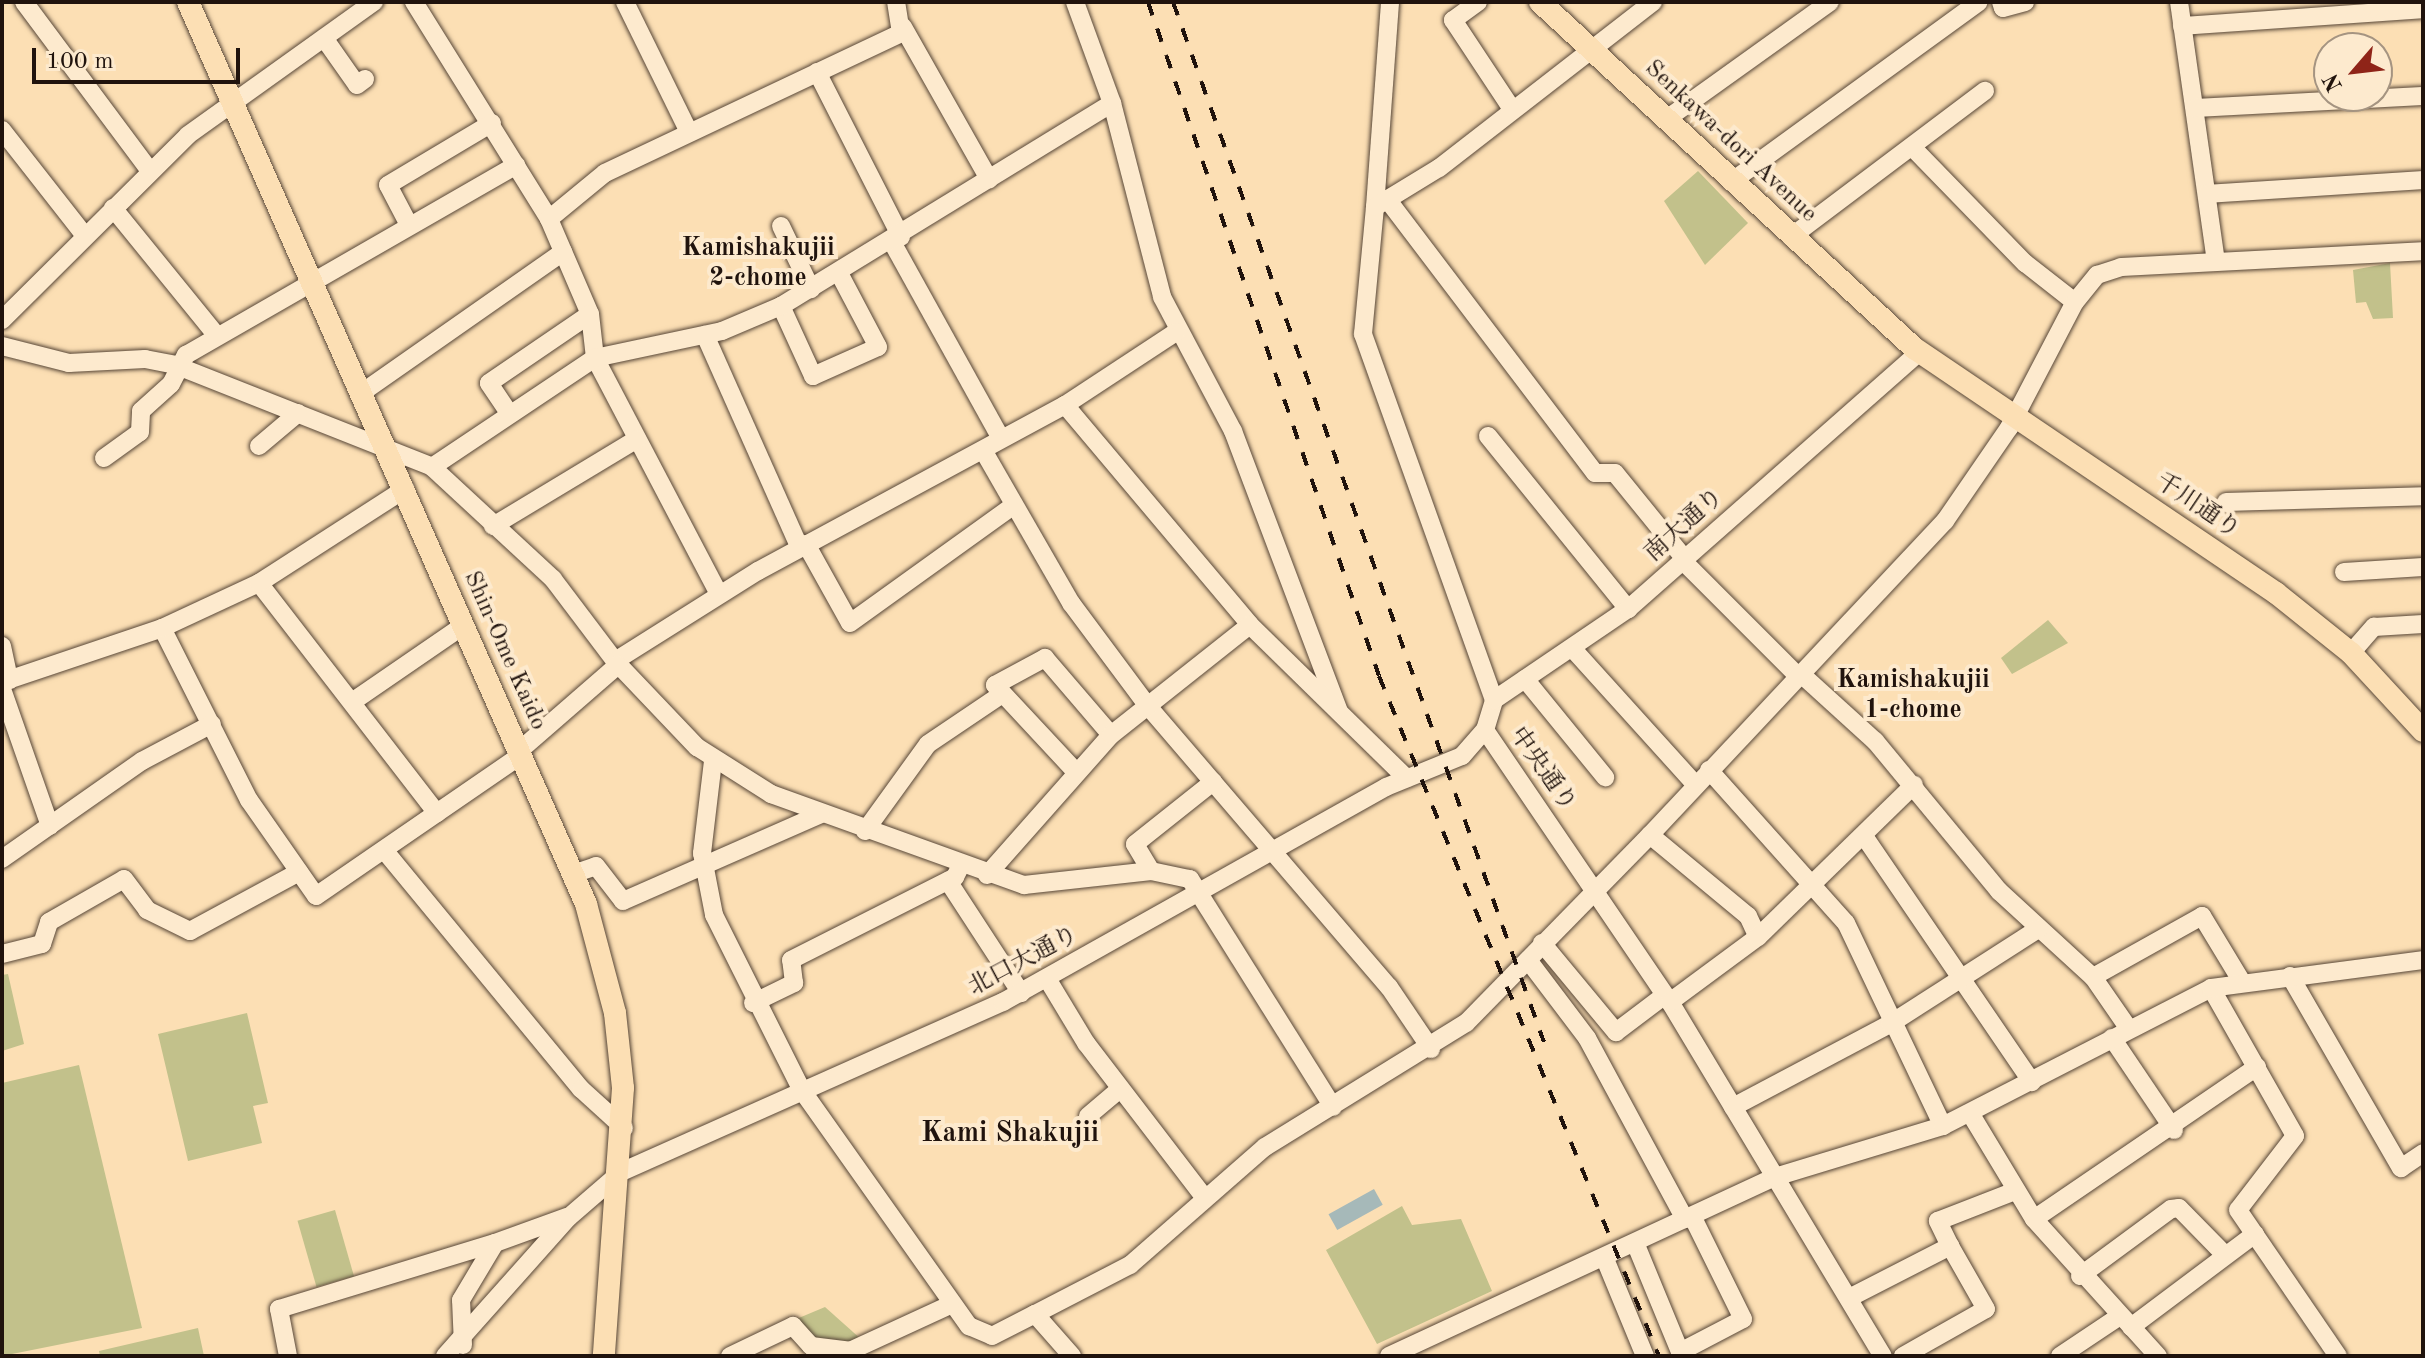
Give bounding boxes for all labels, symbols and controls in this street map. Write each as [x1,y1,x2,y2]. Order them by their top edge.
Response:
scale bar [36,32,244,82]
north arrow [2313,32,2393,112]
text: 100 m [46,50,114,74]
street label: Senkawa-dori Avenue [1638,55,1822,229]
text: N [2320,70,2347,95]
district label: Kamishakujii 2-chome [681,233,835,294]
street label: 千川通り [2149,468,2245,546]
street label: 南大通り [1640,483,1730,569]
street label: Shin-Ome Kaido [456,567,552,735]
district label: Kamishakujii 1-chome [1836,665,1990,726]
street label: 中央通り [1503,722,1581,818]
street label: 北口大通り [964,921,1084,1003]
district label: Kami Shakujii [921,1117,1099,1151]

